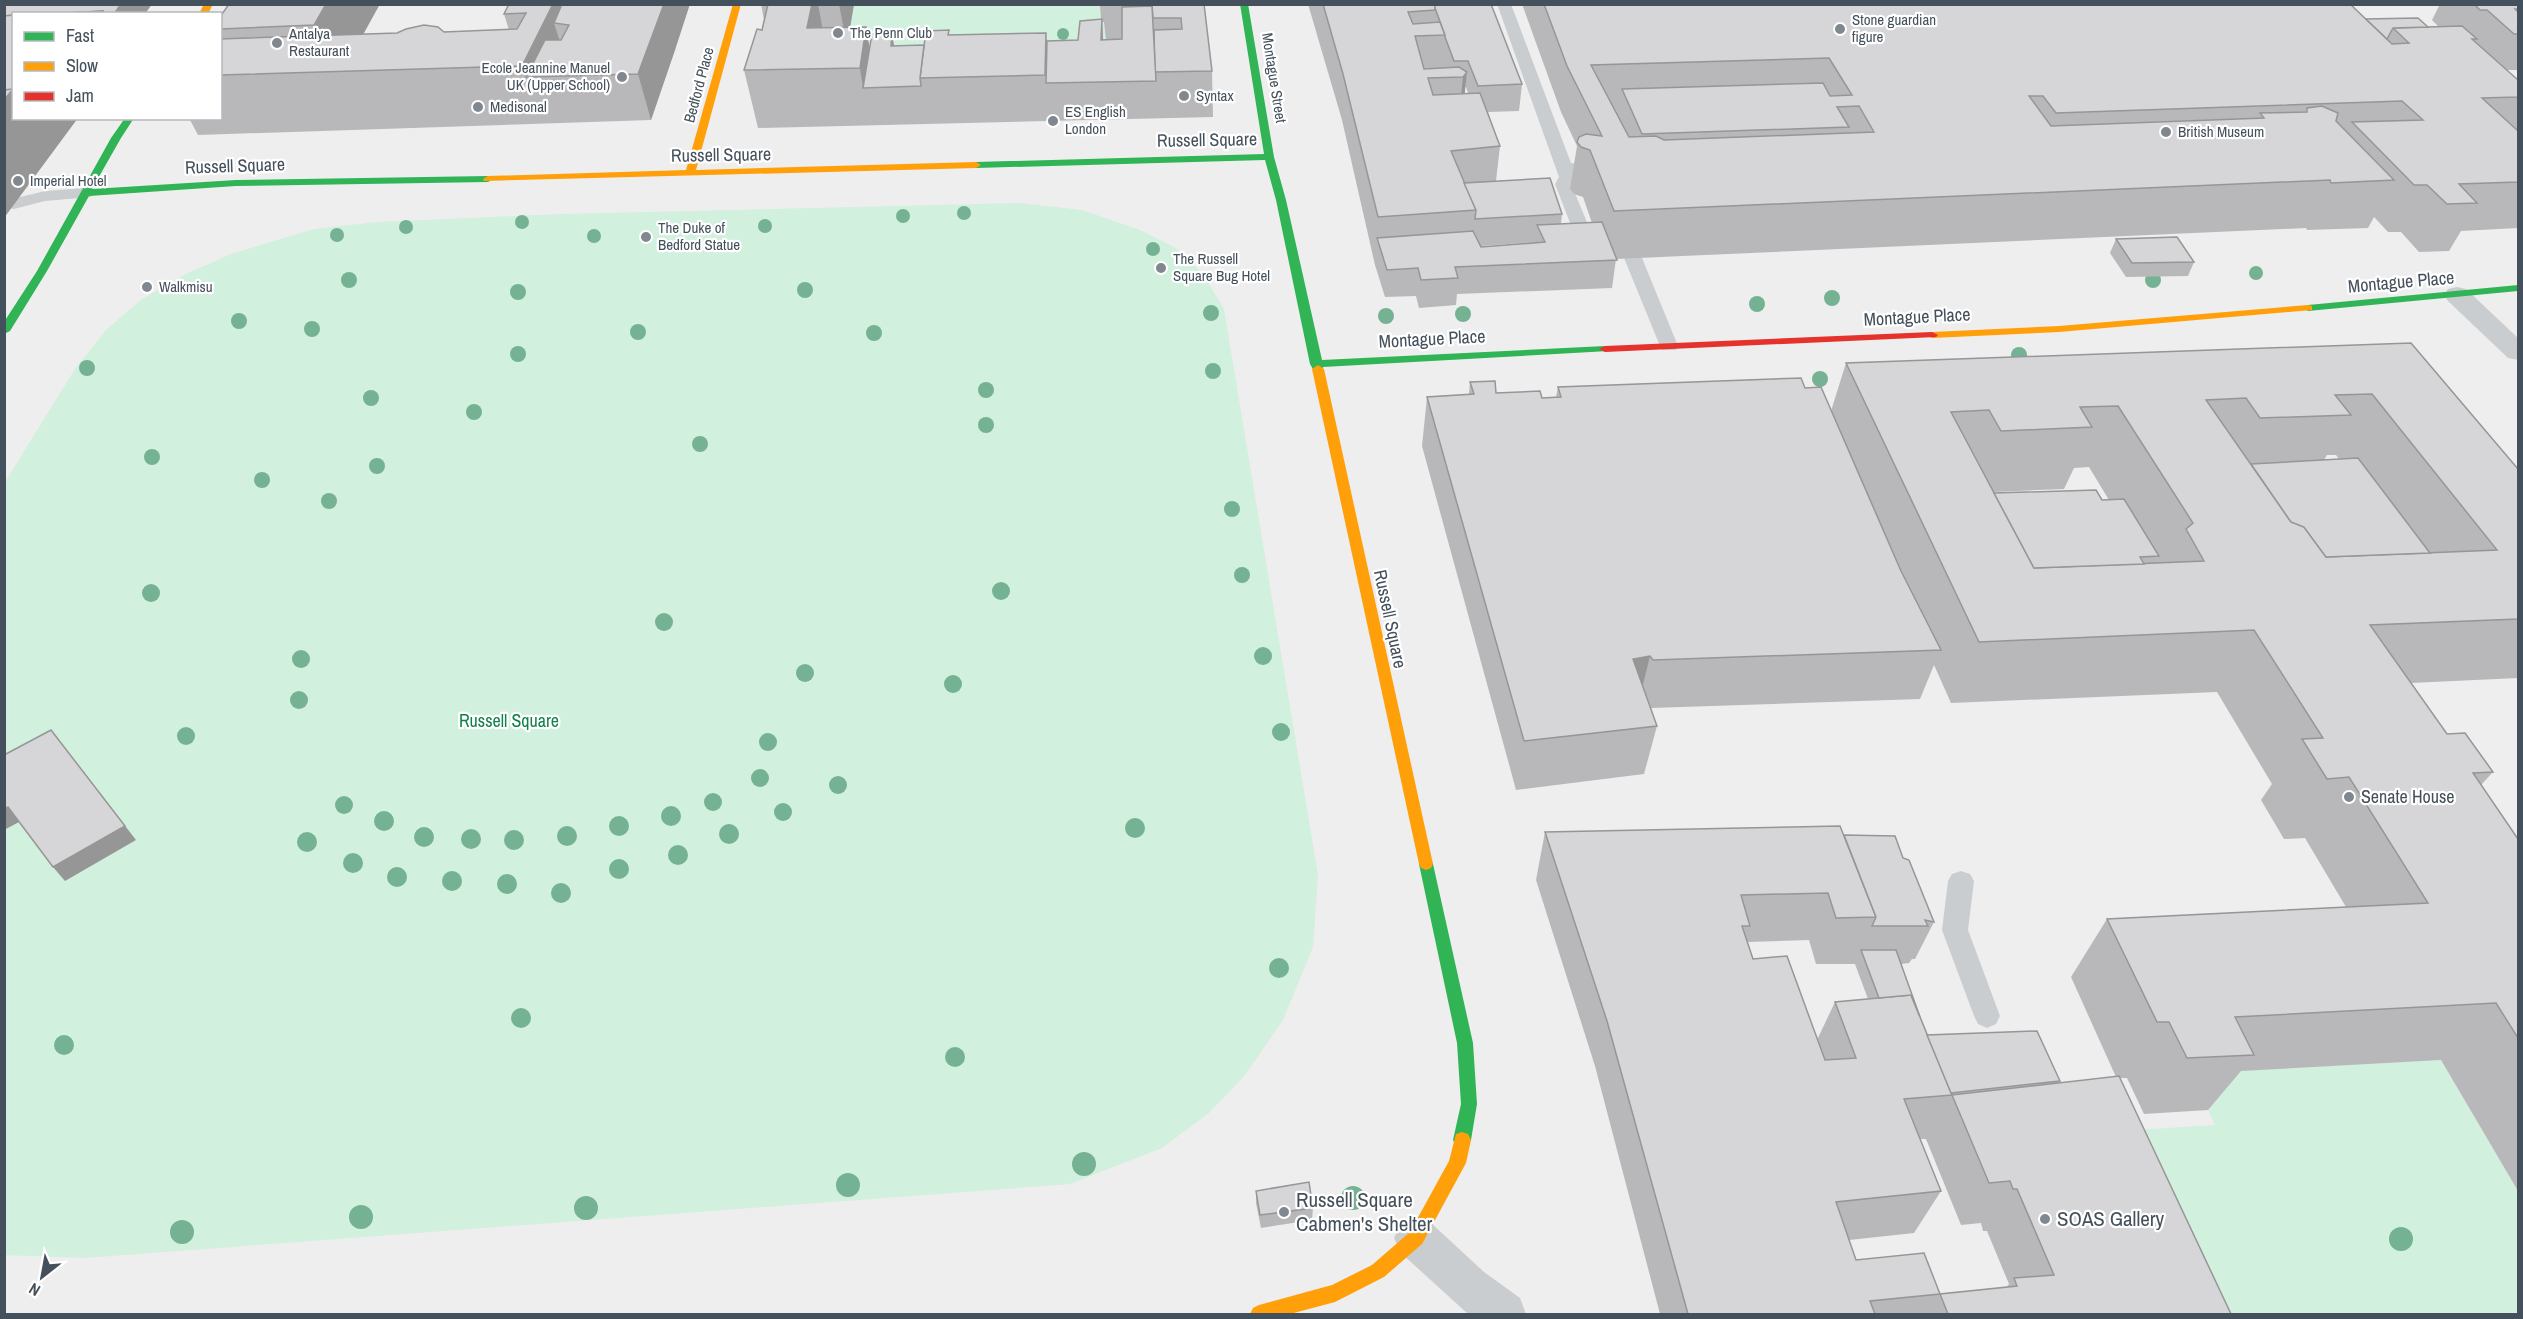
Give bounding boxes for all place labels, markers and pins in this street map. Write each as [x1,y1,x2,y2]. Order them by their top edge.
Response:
place label: Stone guardian figure [1852,9,1936,47]
place label: The Penn Club [850,22,932,43]
marker: Stone guardian figure [1833,22,1847,36]
place label: Antalya Restaurant [288,23,350,61]
marker: The Penn Club [831,26,845,40]
marker: Antalya Restaurant [270,36,284,50]
place label: Ecole Jeannine Manuel UK (Upper School) [481,57,610,95]
marker: Ecole Jeannine Manuel UK (Upper School) [615,70,629,84]
place label: Syntax [1196,85,1234,106]
marker: Syntax [1177,89,1191,103]
place label: Medisonal [490,96,547,117]
marker: Medisonal [471,100,485,114]
place label: ES English London [1065,101,1126,139]
marker: ES English London [1046,114,1060,128]
place label: British Museum [2178,121,2264,142]
marker: British Museum [2159,125,2173,139]
place label: Imperial Hotel [30,170,107,191]
marker: Imperial Hotel [11,174,25,188]
place label: The Duke of Bedford Statue [658,217,740,255]
marker: The Duke of Bedford Statue [639,230,653,244]
place label: The Russell Square Bug Hotel [1173,248,1270,286]
marker: The Russell Square Bug Hotel [1154,261,1168,275]
place label: Walkmisu [159,276,213,297]
marker: Walkmisu [140,280,154,294]
place label: Senate House [2361,784,2455,809]
marker: Senate House [2342,790,2356,804]
place label: Russell Square Cabmen's Shelter [1296,1185,1433,1238]
place label: SOAS Gallery [2057,1204,2165,1233]
marker: Russell Square Cabmen's Shelter [1277,1205,1291,1219]
marker: SOAS Gallery [2038,1212,2052,1226]

